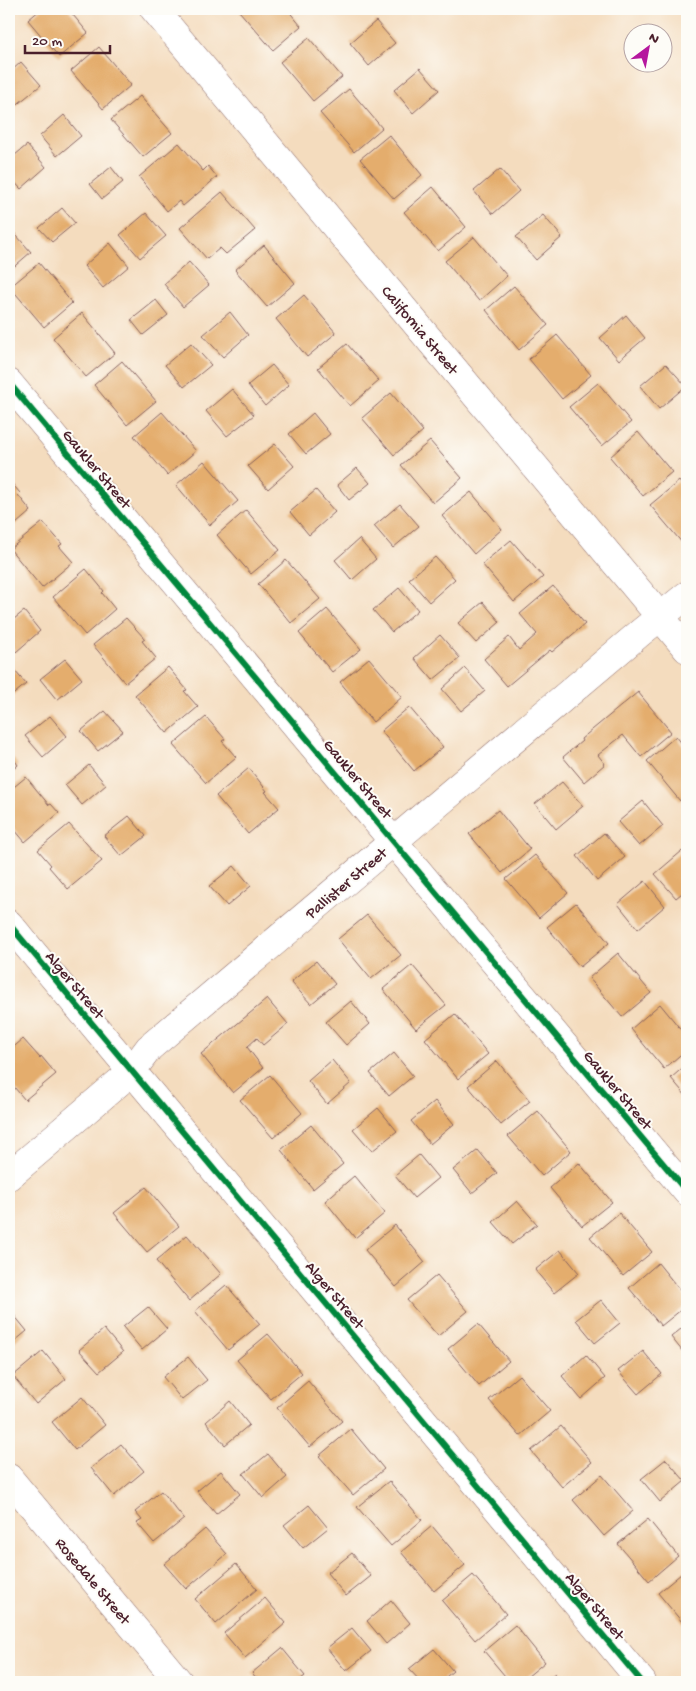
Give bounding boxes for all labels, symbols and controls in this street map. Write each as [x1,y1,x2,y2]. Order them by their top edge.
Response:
scale bar [25,22,110,54]
north arrow [624,22,674,72]
text: N [645,29,662,49]
text: 20 m [32,33,62,51]
street label: California Street [376,283,462,381]
street label: Gaukler Street [57,427,135,515]
street label: Gaukler Street [318,737,396,825]
street label: Pallister Street [302,844,393,925]
street label: Alger Street [40,949,108,1025]
street label: Gaukler Street [578,1048,656,1136]
street label: Alger Street [300,1259,368,1335]
street label: Rosedale Street [50,1535,134,1631]
street label: Alger Street [560,1570,628,1646]

